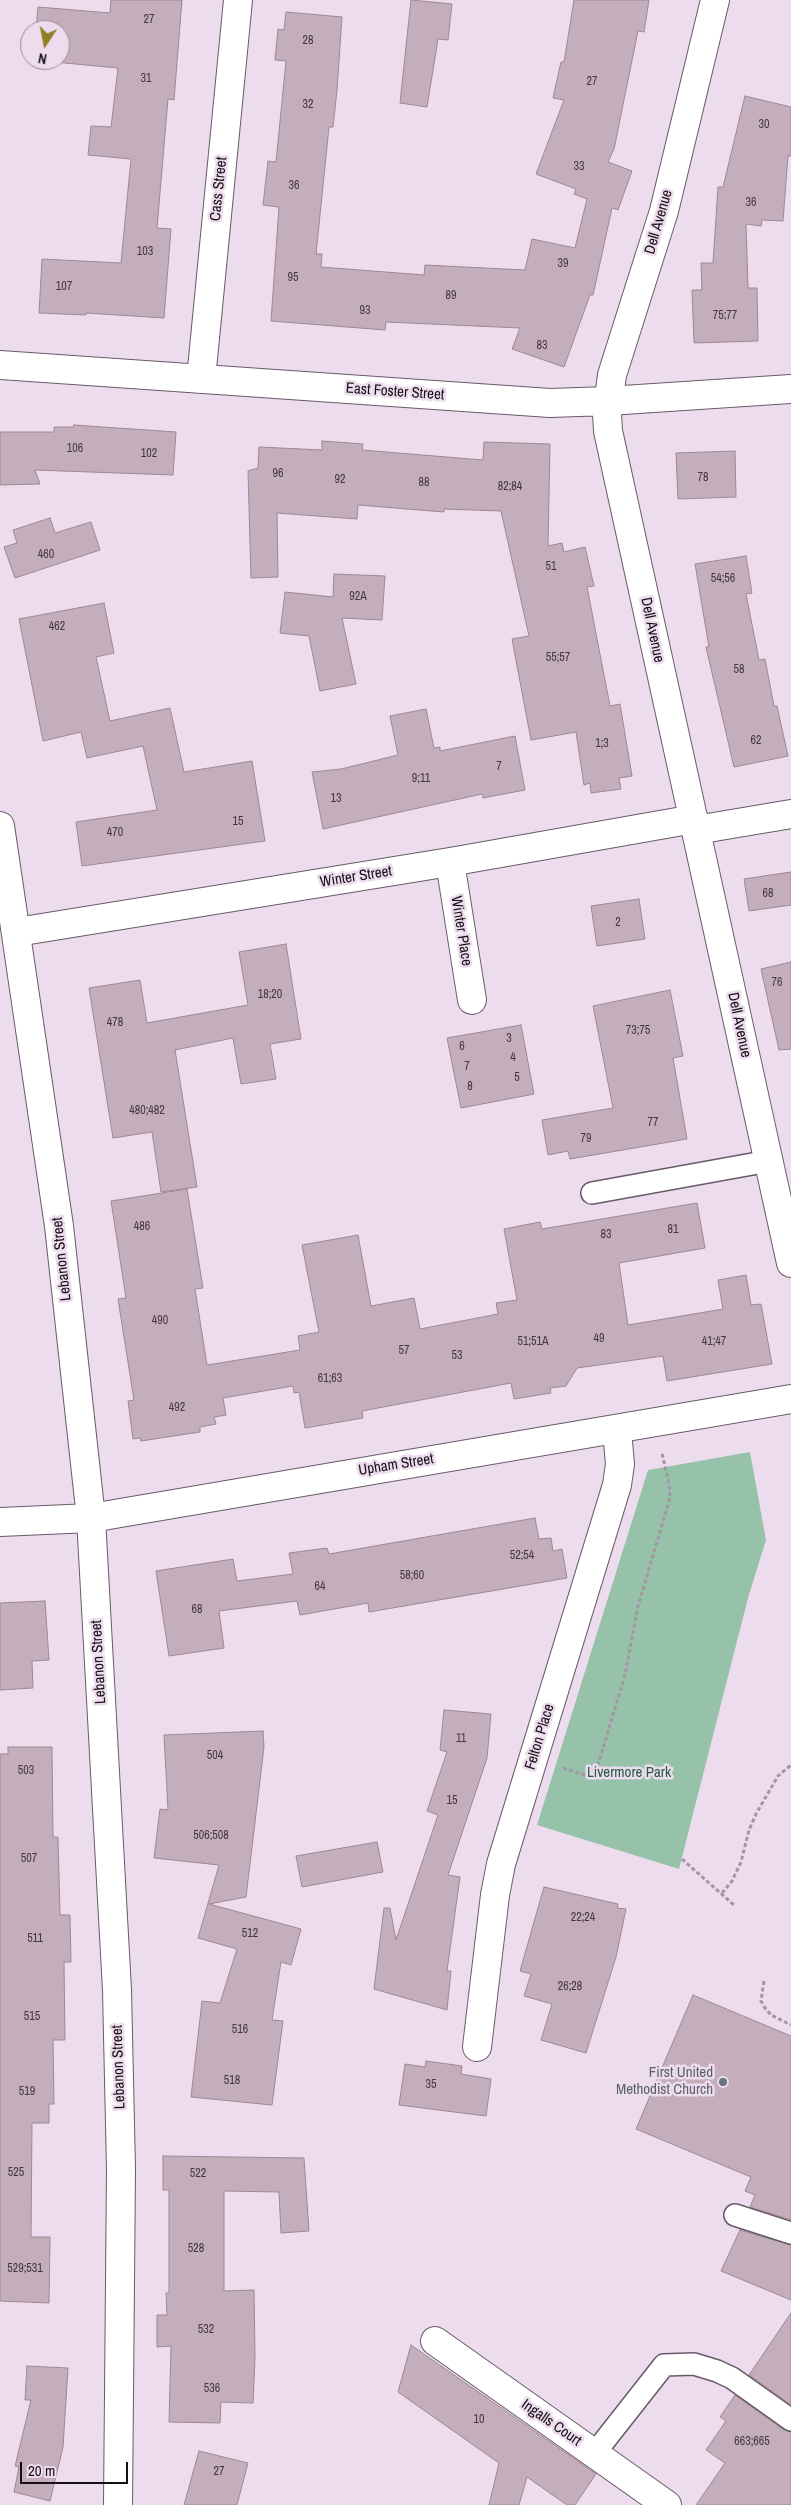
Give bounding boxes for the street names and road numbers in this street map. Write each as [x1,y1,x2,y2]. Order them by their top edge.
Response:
street label: Cass Street [207,156,231,222]
street label: Dell Avenue [641,188,677,256]
street label: East Foster Street [345,380,445,404]
street label: Dell Avenue [636,596,668,664]
street label: Winter Street [319,862,393,892]
street label: Winter Place [447,895,475,967]
street label: Dell Avenue [723,991,755,1059]
street label: Lebanon Street [49,1216,75,1302]
street label: Upham Street [357,1450,435,1480]
street label: Lebanon Street [88,1620,110,1704]
street label: Felton Place [521,1702,559,1772]
street label: Lebanon Street [109,2025,129,2109]
street label: Ingalls Court [518,2396,584,2450]

